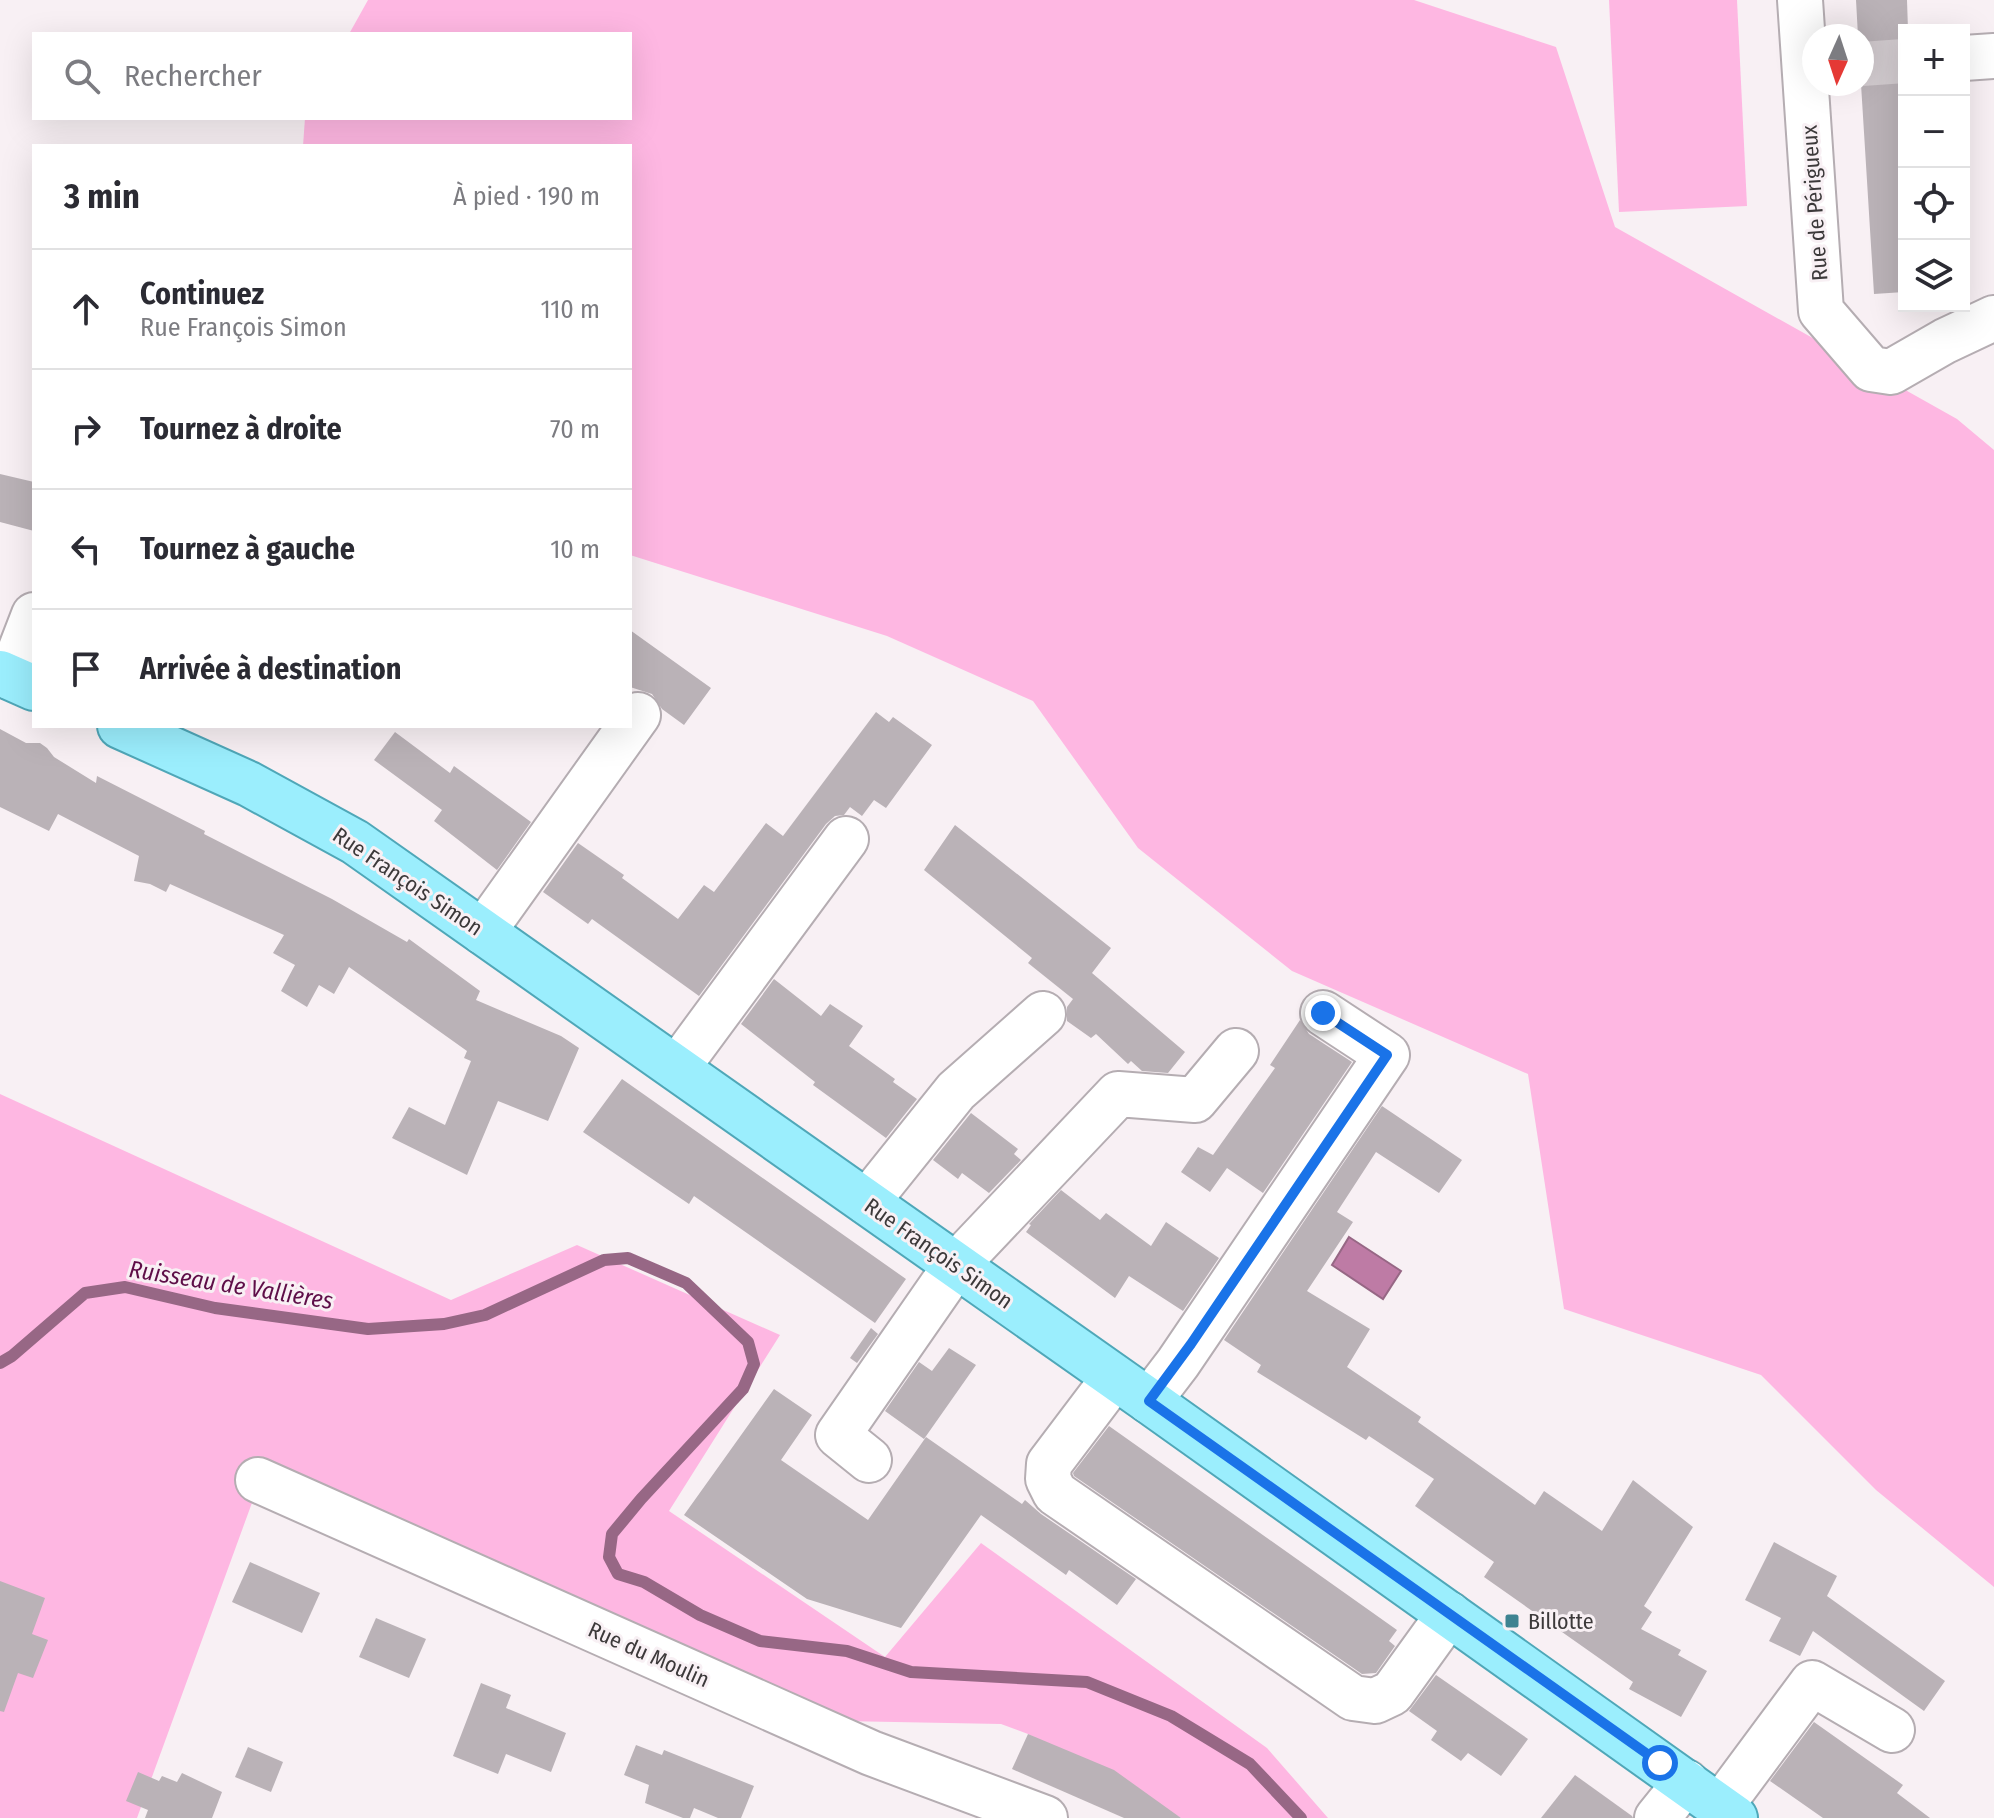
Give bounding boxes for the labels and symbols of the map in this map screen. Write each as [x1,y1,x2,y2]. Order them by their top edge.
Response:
north arrow [1802,24,1874,96]
street label: Rue de Périgueux [1796,124,1833,282]
street label: Rue François Simon [328,821,488,942]
route end [1305,995,1341,1031]
street label: Rue François Simon [859,1192,1018,1315]
water label: Ruisseau de Vallières [127,1255,335,1315]
place label: Billotte [1528,1608,1594,1635]
marker: Billotte [1503,1612,1521,1630]
street label: Rue du Moulin [584,1616,714,1693]
route start [1642,1745,1678,1781]

